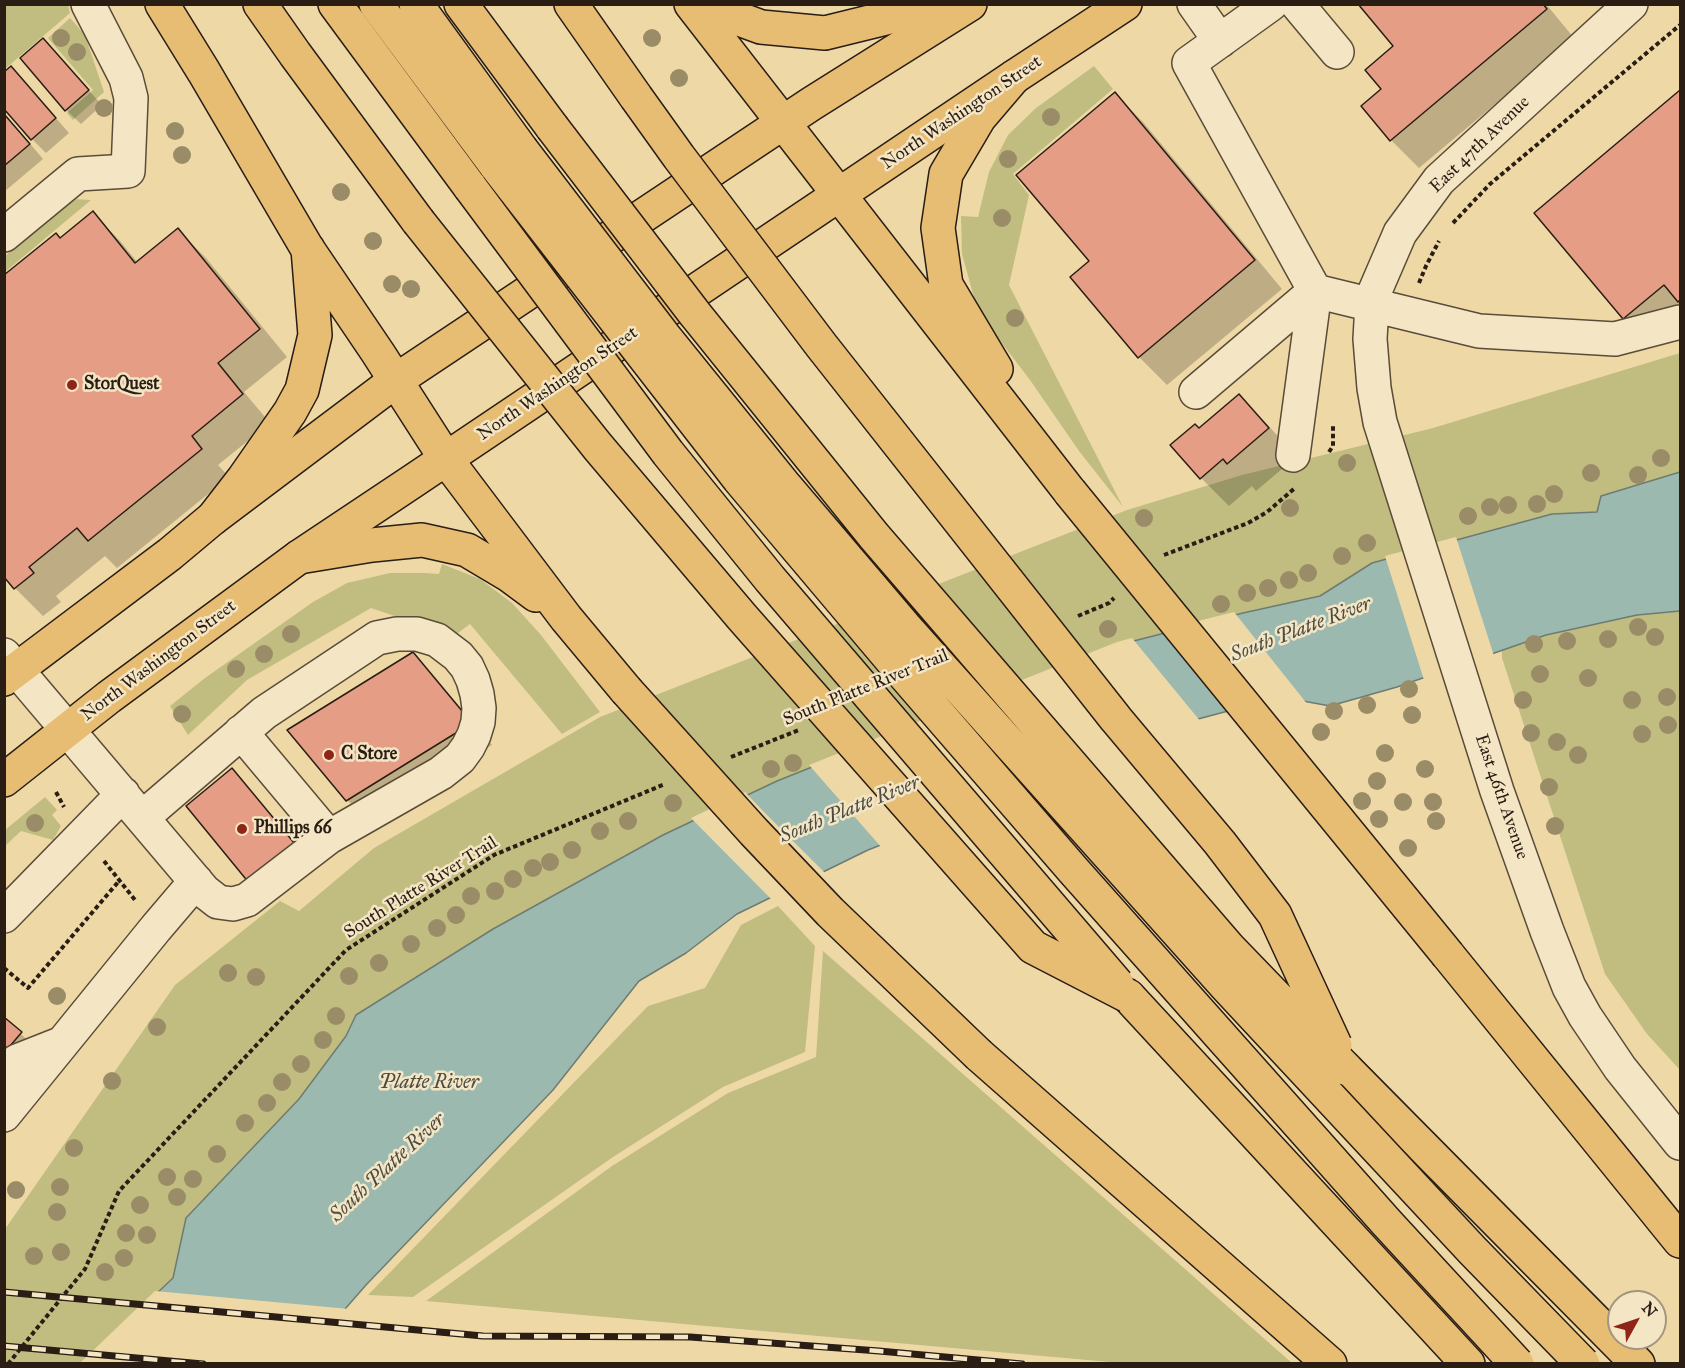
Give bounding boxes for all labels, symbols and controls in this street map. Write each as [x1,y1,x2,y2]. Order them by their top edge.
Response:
street label: North Washington Street [878,51,1046,175]
street label: East 47th Avenue [1426,92,1534,198]
street label: North Washington Street [474,322,642,446]
place label: StorQuest [84,374,159,396]
marker: StorQuest [65,378,79,392]
water label: South Platte River [1227,592,1375,668]
street label: North Washington Street [77,596,241,726]
street label: South Platte River Trail [780,645,952,731]
street label: East 46th Avenue [1469,732,1533,862]
place label: C Store [341,744,397,766]
marker: C Store [322,748,336,762]
water label: South Platte River [776,771,924,849]
place label: Phillips 66 [254,818,332,840]
marker: Phillips 66 [235,822,249,836]
street label: South Platte River Trail [341,832,501,944]
water label: Platte River [379,1071,479,1095]
water label: South Platte River [325,1108,451,1228]
north arrow [1607,1290,1667,1350]
text: N [1638,1298,1661,1321]

